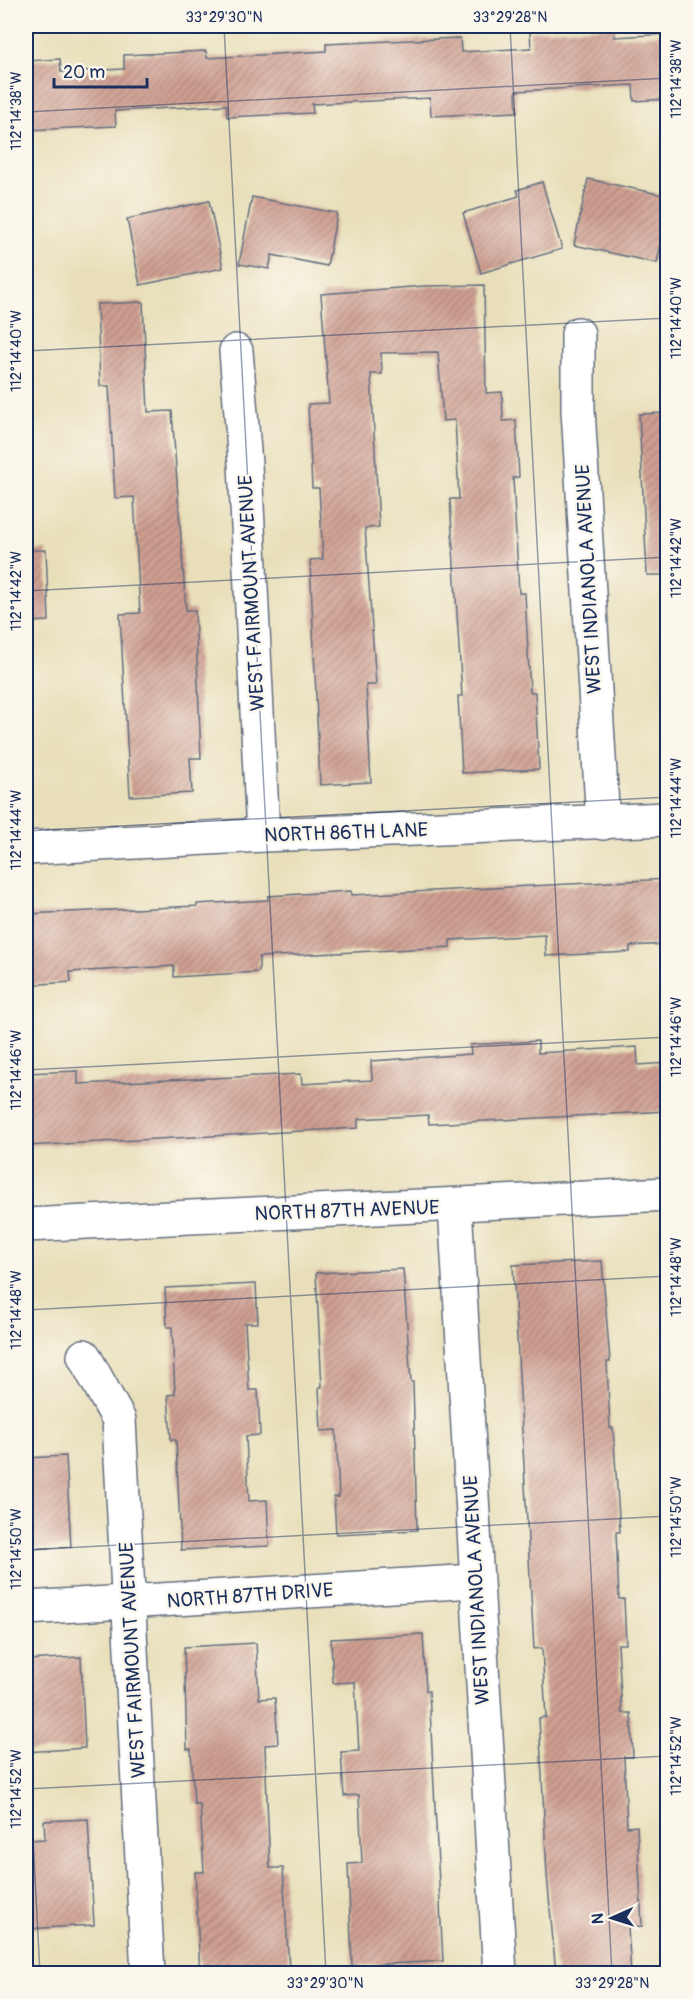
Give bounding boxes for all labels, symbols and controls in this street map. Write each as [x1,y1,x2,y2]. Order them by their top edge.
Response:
text: 33°29'30"N [185,8,263,27]
text: 33°29'28"N [473,8,547,27]
text: 112°14'38"W [667,39,686,119]
scale bar [54,51,147,89]
text: 20 m [63,61,105,84]
text: 112°14'38"W [7,71,26,151]
text: 112°14'40"W [667,277,686,359]
text: 112°14'40"W [7,310,26,392]
street label: WEST INDIANOLA AVENUE [570,463,607,694]
street label: WEST FAIRMOUNT AVENUE [233,474,270,712]
text: 112°14'42"W [667,518,686,598]
text: 112°14'42"W [7,551,26,631]
text: 112°14'44"W [667,758,686,838]
text: 112°14'44"W [7,790,26,870]
street label: NORTH 86TH LANE [264,817,428,848]
text: 112°14'46"W [667,997,686,1077]
text: 112°14'46"W [7,1030,26,1110]
street label: NORTH 87TH AVENUE [254,1195,440,1226]
text: 112°14'48"W [667,1237,686,1317]
text: 112°14'48"W [7,1270,26,1350]
street label: WEST INDIANOLA AVENUE [458,1474,495,1705]
text: 112°14'50"W [667,1476,686,1558]
text: 112°14'50"W [7,1508,26,1590]
street label: WEST FAIRMOUNT AVENUE [114,1541,151,1779]
street label: NORTH 87TH DRIVE [166,1577,334,1614]
text: 112°14'52"W [667,1716,686,1796]
text: 112°14'52"W [7,1749,26,1829]
north arrow [582,1888,642,1948]
text: N [588,1913,608,1925]
text: 33°29'30"N [286,1974,364,1993]
text: 33°29'28"N [575,1974,649,1993]

